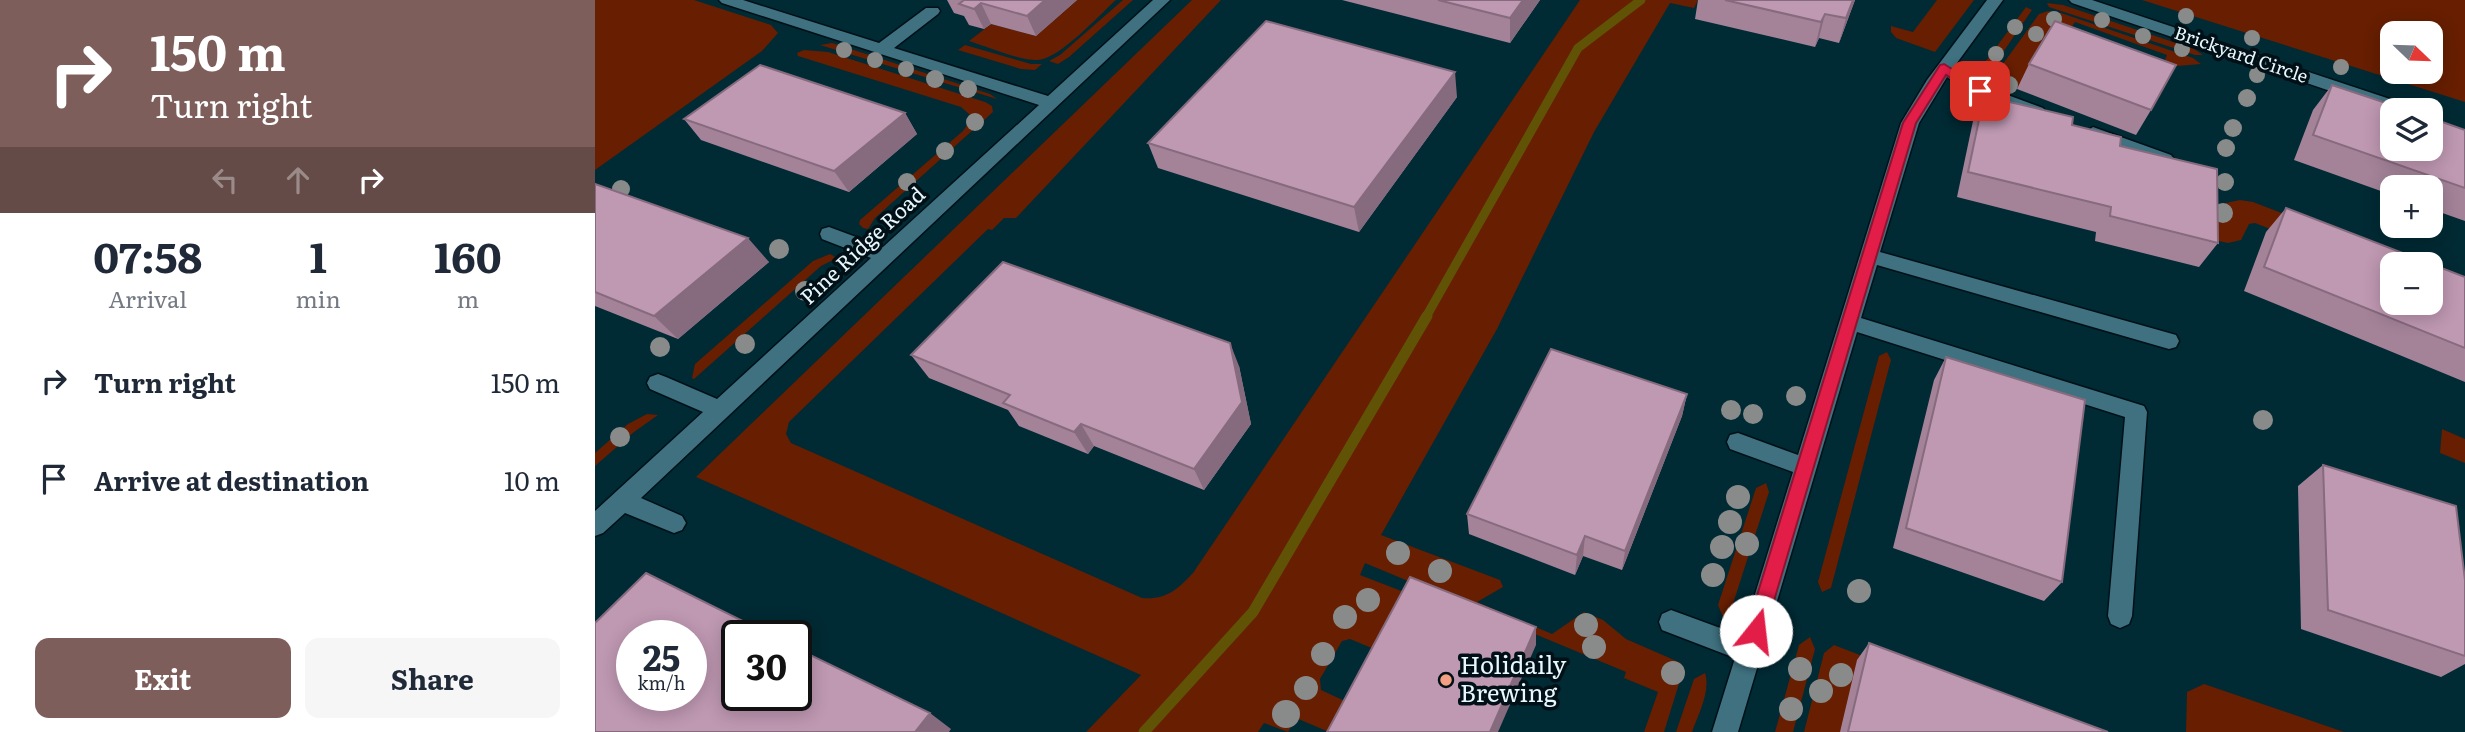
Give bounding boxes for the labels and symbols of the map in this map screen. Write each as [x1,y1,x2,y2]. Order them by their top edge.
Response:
street label: Brickyard Circle [2171,18,2312,89]
north arrow [2380,21,2443,84]
pin [1950,61,2010,121]
street label: Pine Ridge Road [792,178,931,310]
position arrow [1719,594,1793,668]
speed limit sign: 30 [721,620,812,711]
place label: Holidaily Brewing [1460,646,1566,709]
marker: Holidaily Brewing [1438,672,1454,688]

